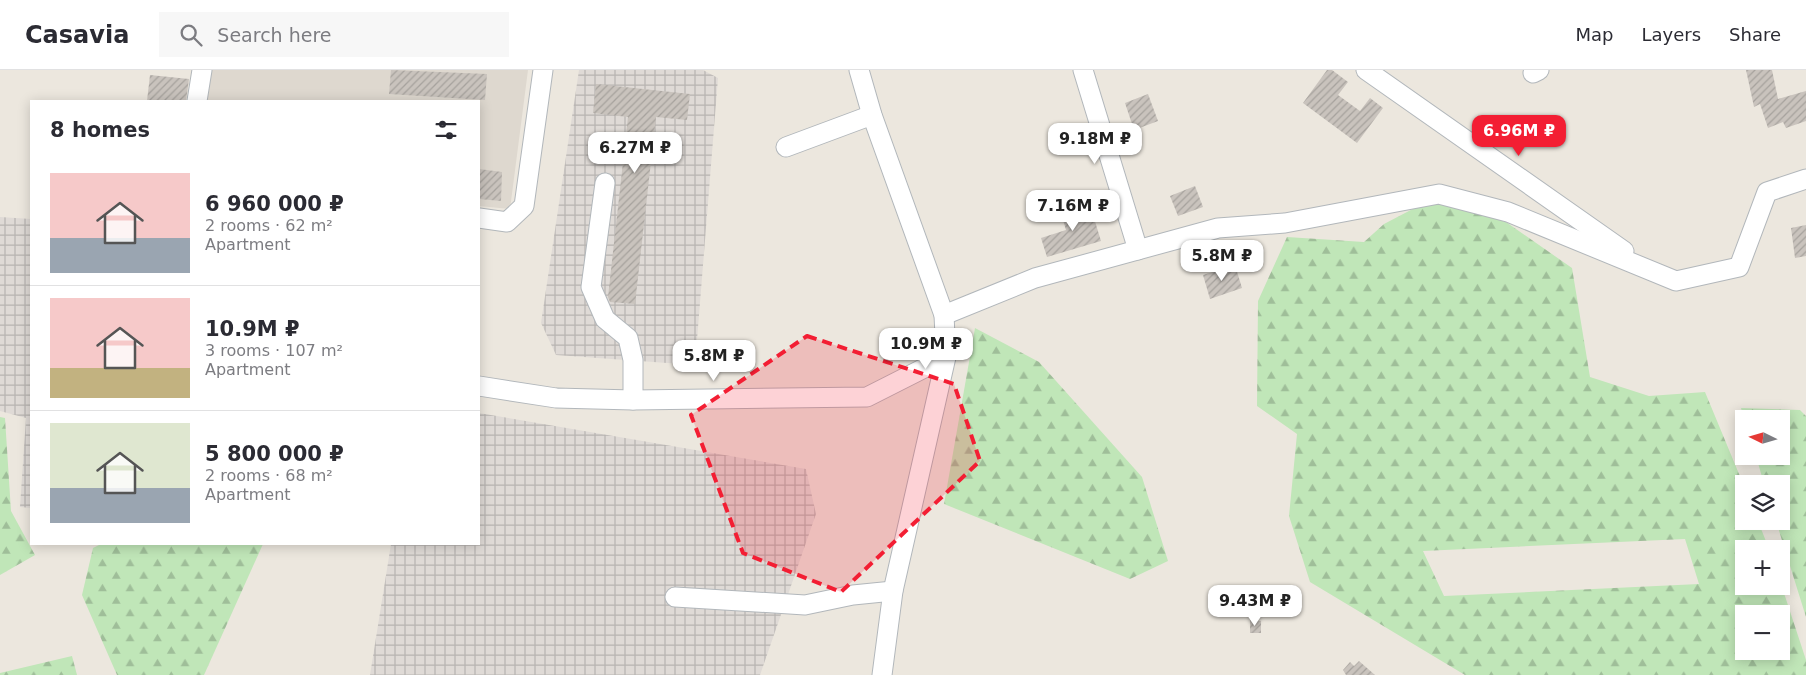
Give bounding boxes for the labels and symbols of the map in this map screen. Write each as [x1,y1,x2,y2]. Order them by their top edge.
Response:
pin: 6.96M ₽ [1473,114,1565,157]
pin: 9.18M ₽ [1049,122,1141,165]
pin: 6.27M ₽ [589,132,681,174]
pin: 7.16M ₽ [1027,190,1119,232]
pin: 5.8M ₽ [1181,240,1263,282]
pin: 10.9M ₽ [880,328,972,370]
pin: 5.8M ₽ [673,340,755,382]
north arrow [1735,410,1790,465]
pin: 9.43M ₽ [1209,584,1301,627]

